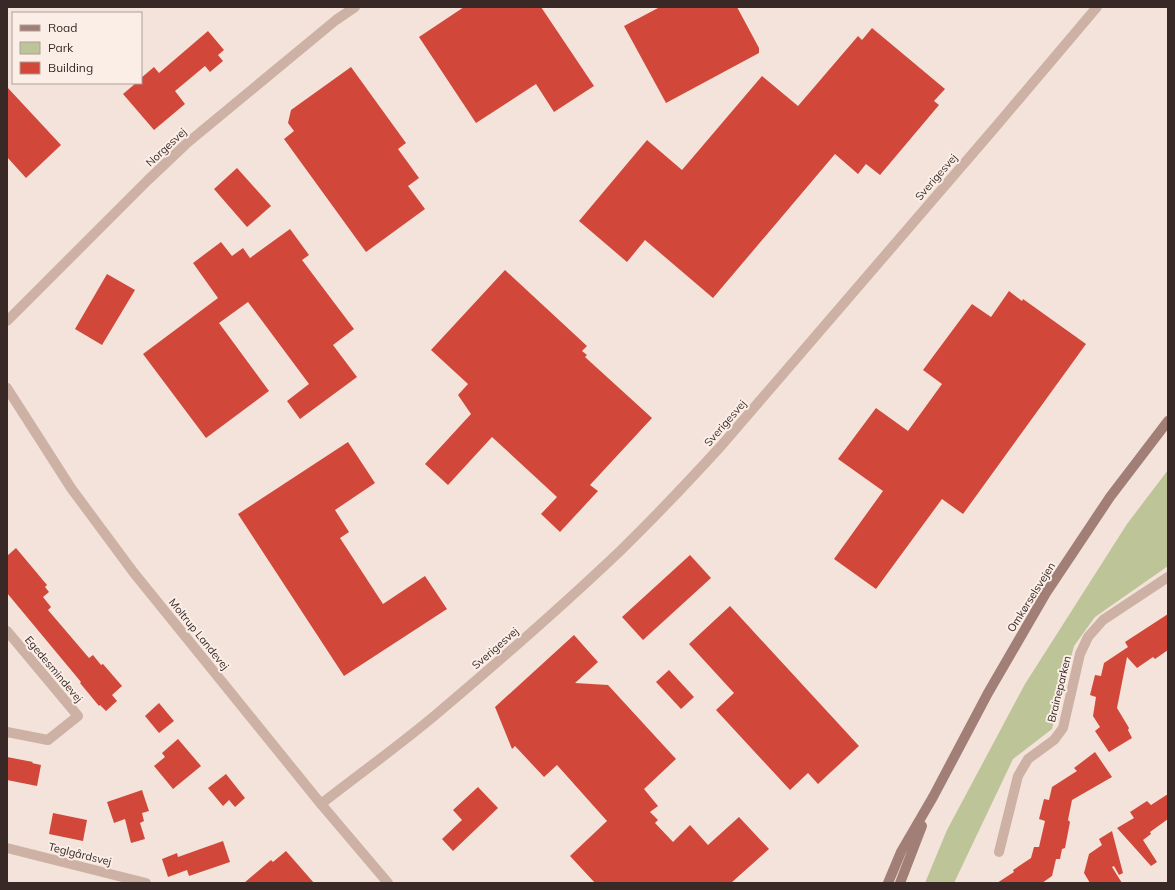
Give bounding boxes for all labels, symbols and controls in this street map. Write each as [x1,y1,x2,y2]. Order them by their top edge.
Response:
legend [12,12,142,84]
text: Road [48,20,77,35]
text: Park [48,40,74,55]
text: Building [48,60,93,75]
street label: Norgesvej [143,125,189,169]
street label: Sverigesvej [912,151,960,203]
street label: Sverigesvej [701,397,749,449]
street label: Omkørselsvejen [1004,559,1058,635]
street label: Moltrup Landevej [166,595,232,673]
street label: Sverigesvej [469,624,521,672]
street label: Egedesmindevej [22,633,86,705]
street label: Braineparken [1044,654,1074,724]
street label: Teglgårdsvej [47,839,113,869]

